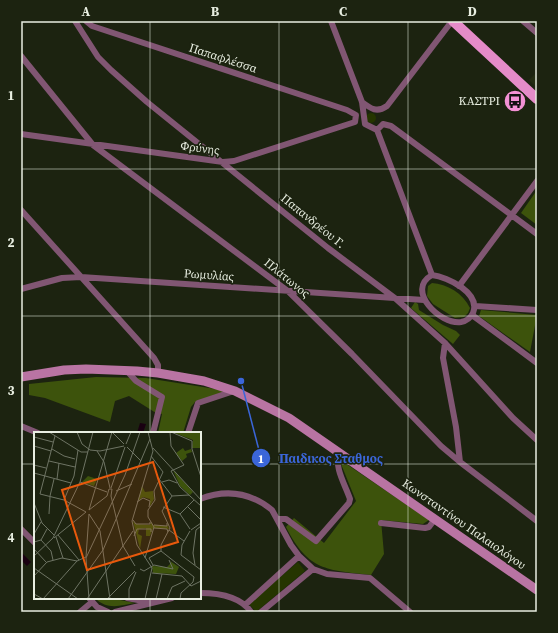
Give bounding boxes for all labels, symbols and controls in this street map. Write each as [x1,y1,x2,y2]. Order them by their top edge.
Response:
text: A [82,3,91,20]
text: B [211,3,220,20]
text: C [339,3,347,20]
text: D [467,3,477,20]
street label: Παπαφλέσσα [187,39,259,77]
text: 1 [7,87,15,104]
bus stop icon: ΚΑΣΤΡΙ [502,88,528,114]
place label: ΚΑΣΤΡΙ [459,93,500,109]
street label: Φρύνης [179,138,221,158]
street label: Παπανδρέου Γ. [278,190,348,252]
text: 2 [7,234,15,251]
street label: Πλάτωνος [261,255,314,302]
street label: Ρωμυλίας [183,265,235,285]
text: 3 [7,382,15,399]
inset map [34,432,201,599]
callout: Παιδικος Σταθμος [251,446,391,471]
text: Παιδικος Σταθμος [279,450,383,467]
text: 1 [258,451,264,467]
street label: Κωνσταντίνου Παλαιολόγου [399,475,529,573]
text: 4 [7,529,15,546]

